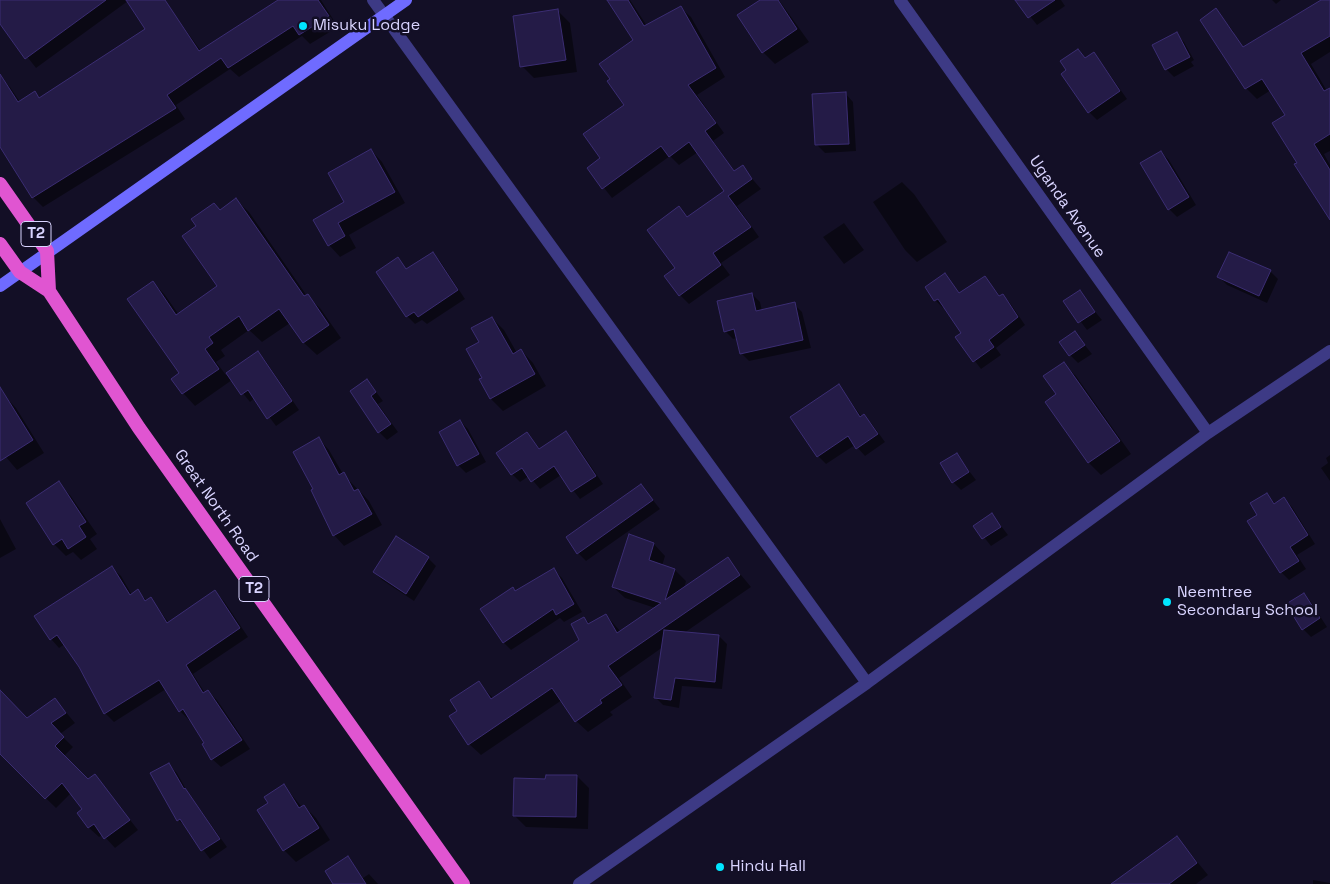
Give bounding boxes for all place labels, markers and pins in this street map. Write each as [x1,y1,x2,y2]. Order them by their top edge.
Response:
place label: Misuku Lodge [313,16,420,36]
marker: Misuku Lodge [297,20,309,32]
place label: Neemtree Secondary School [1177,583,1318,621]
marker: Neemtree Secondary School [1161,596,1173,608]
place label: Hindu Hall [730,857,806,877]
marker: Hindu Hall [714,861,726,873]

